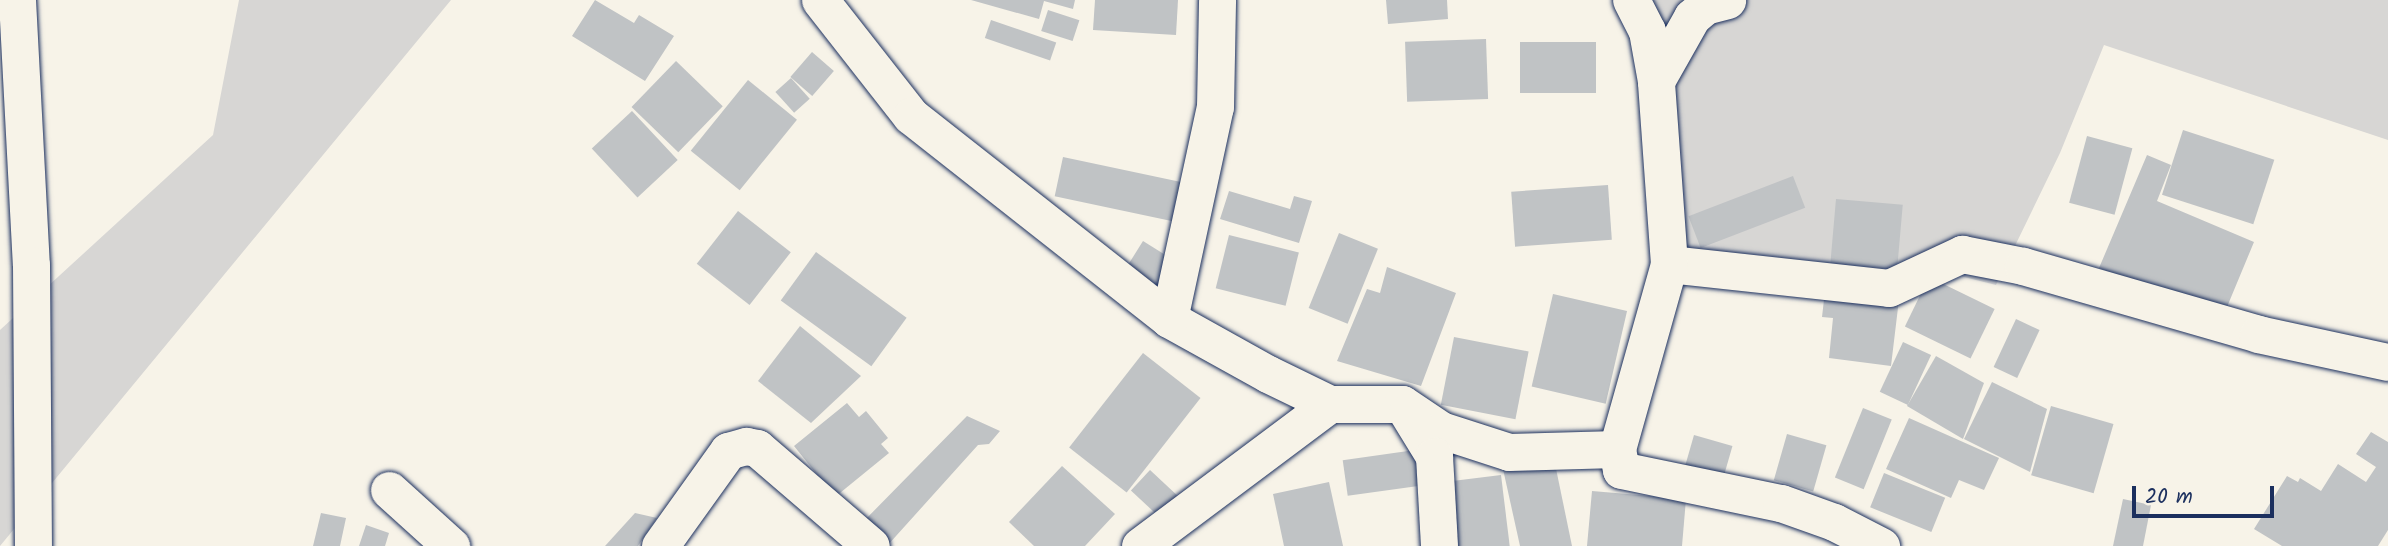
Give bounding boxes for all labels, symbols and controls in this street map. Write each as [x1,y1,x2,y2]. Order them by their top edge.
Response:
scale bar [2136,472,2278,516]
text: 20 m [2145,481,2193,514]

